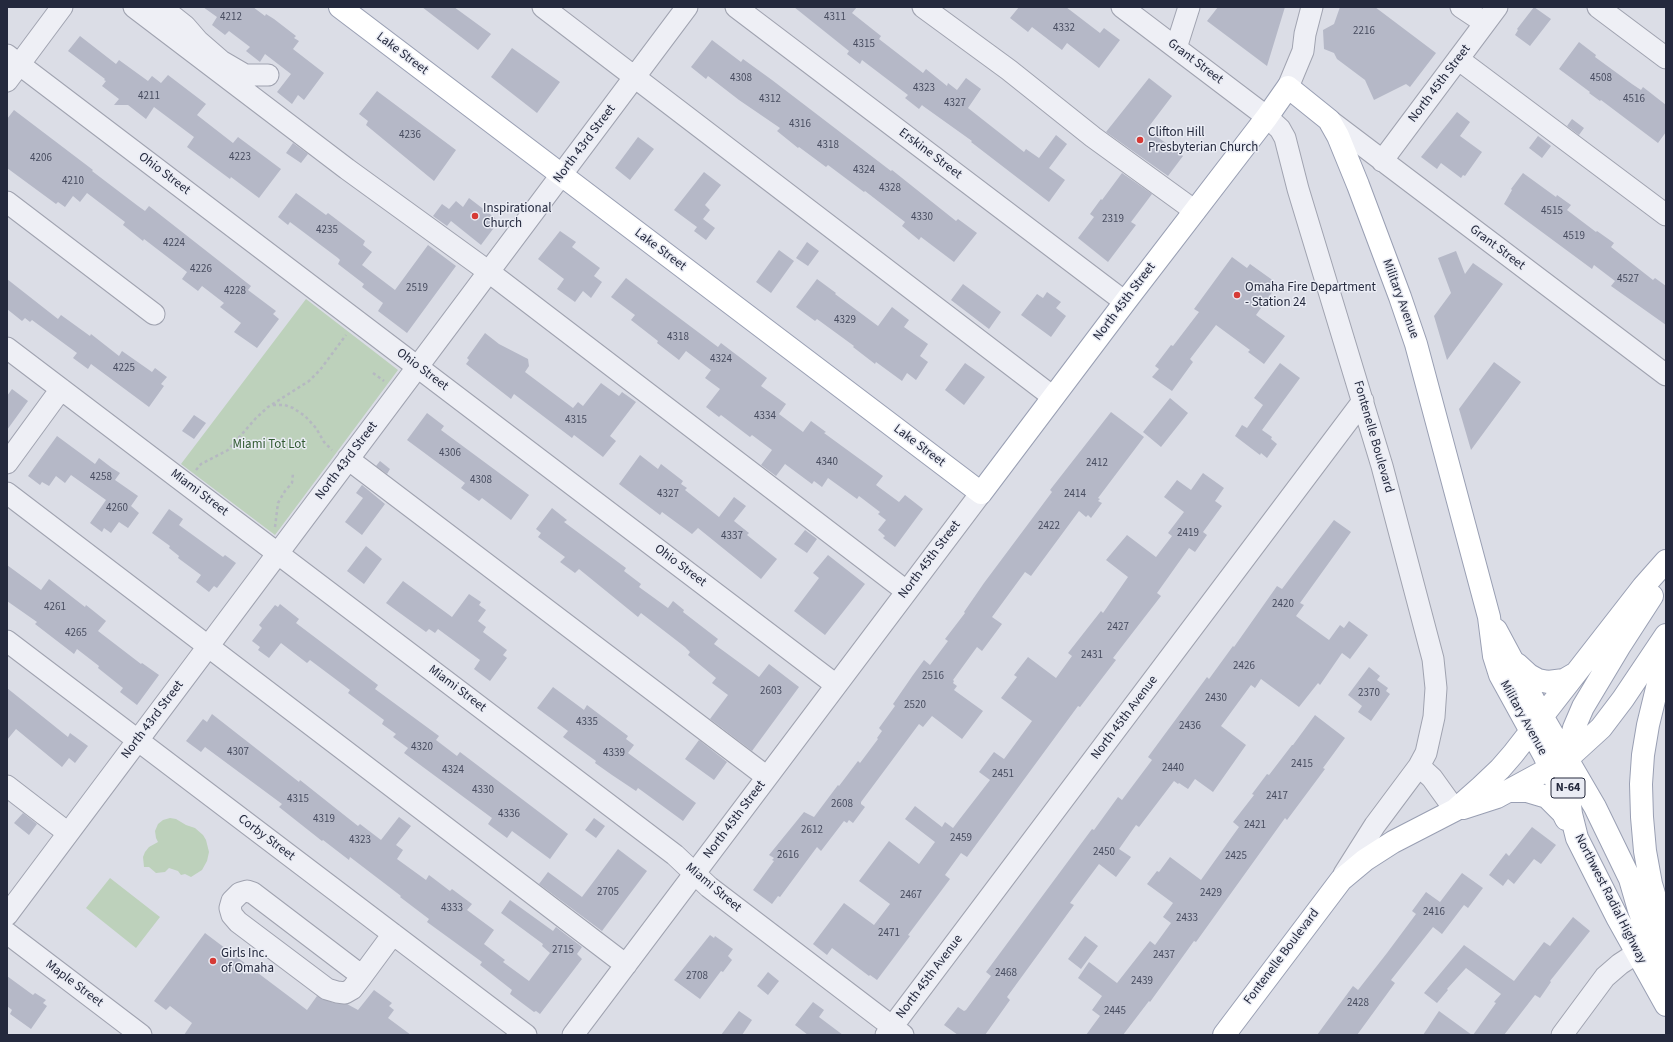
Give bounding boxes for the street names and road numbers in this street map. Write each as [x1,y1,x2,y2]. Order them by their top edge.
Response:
street label: Lake Street [373,30,431,78]
street label: Grant Street [1164,36,1226,88]
street label: North 45th Street [1406,42,1474,126]
street label: North 43rd Street [551,102,619,186]
street label: Erskine Street [895,125,965,183]
street label: Ohio Street [135,149,193,199]
street label: Grant Street [1466,222,1528,274]
street label: Lake Street [631,226,689,274]
street label: Military Avenue [1378,257,1422,341]
street label: North 45th Street [1091,260,1159,344]
street label: Ohio Street [393,345,451,395]
street label: Fontenelle Boulevard [1350,379,1396,495]
street label: North 43rd Street [313,419,381,503]
street label: Lake Street [890,422,948,470]
street label: Miami Street [167,466,231,520]
street label: North 45th Street [896,518,964,602]
street label: Ohio Street [651,541,709,591]
street label: Miami Street [425,662,489,716]
street label: North 45th Avenue [1088,673,1162,763]
street label: North 43rd Street [119,678,187,762]
street label: Military Avenue [1496,678,1550,758]
street label: North 45th Street [701,778,769,862]
road number: N-64 [1551,778,1585,798]
street label: Corby Street [234,812,298,864]
street label: Northwest Radial Highway [1571,832,1649,966]
street label: Miami Street [682,860,744,916]
street label: Fontenelle Boulevard [1241,906,1323,1008]
street label: North 45th Avenue [893,932,967,1022]
street label: Maple Street [42,957,106,1011]

